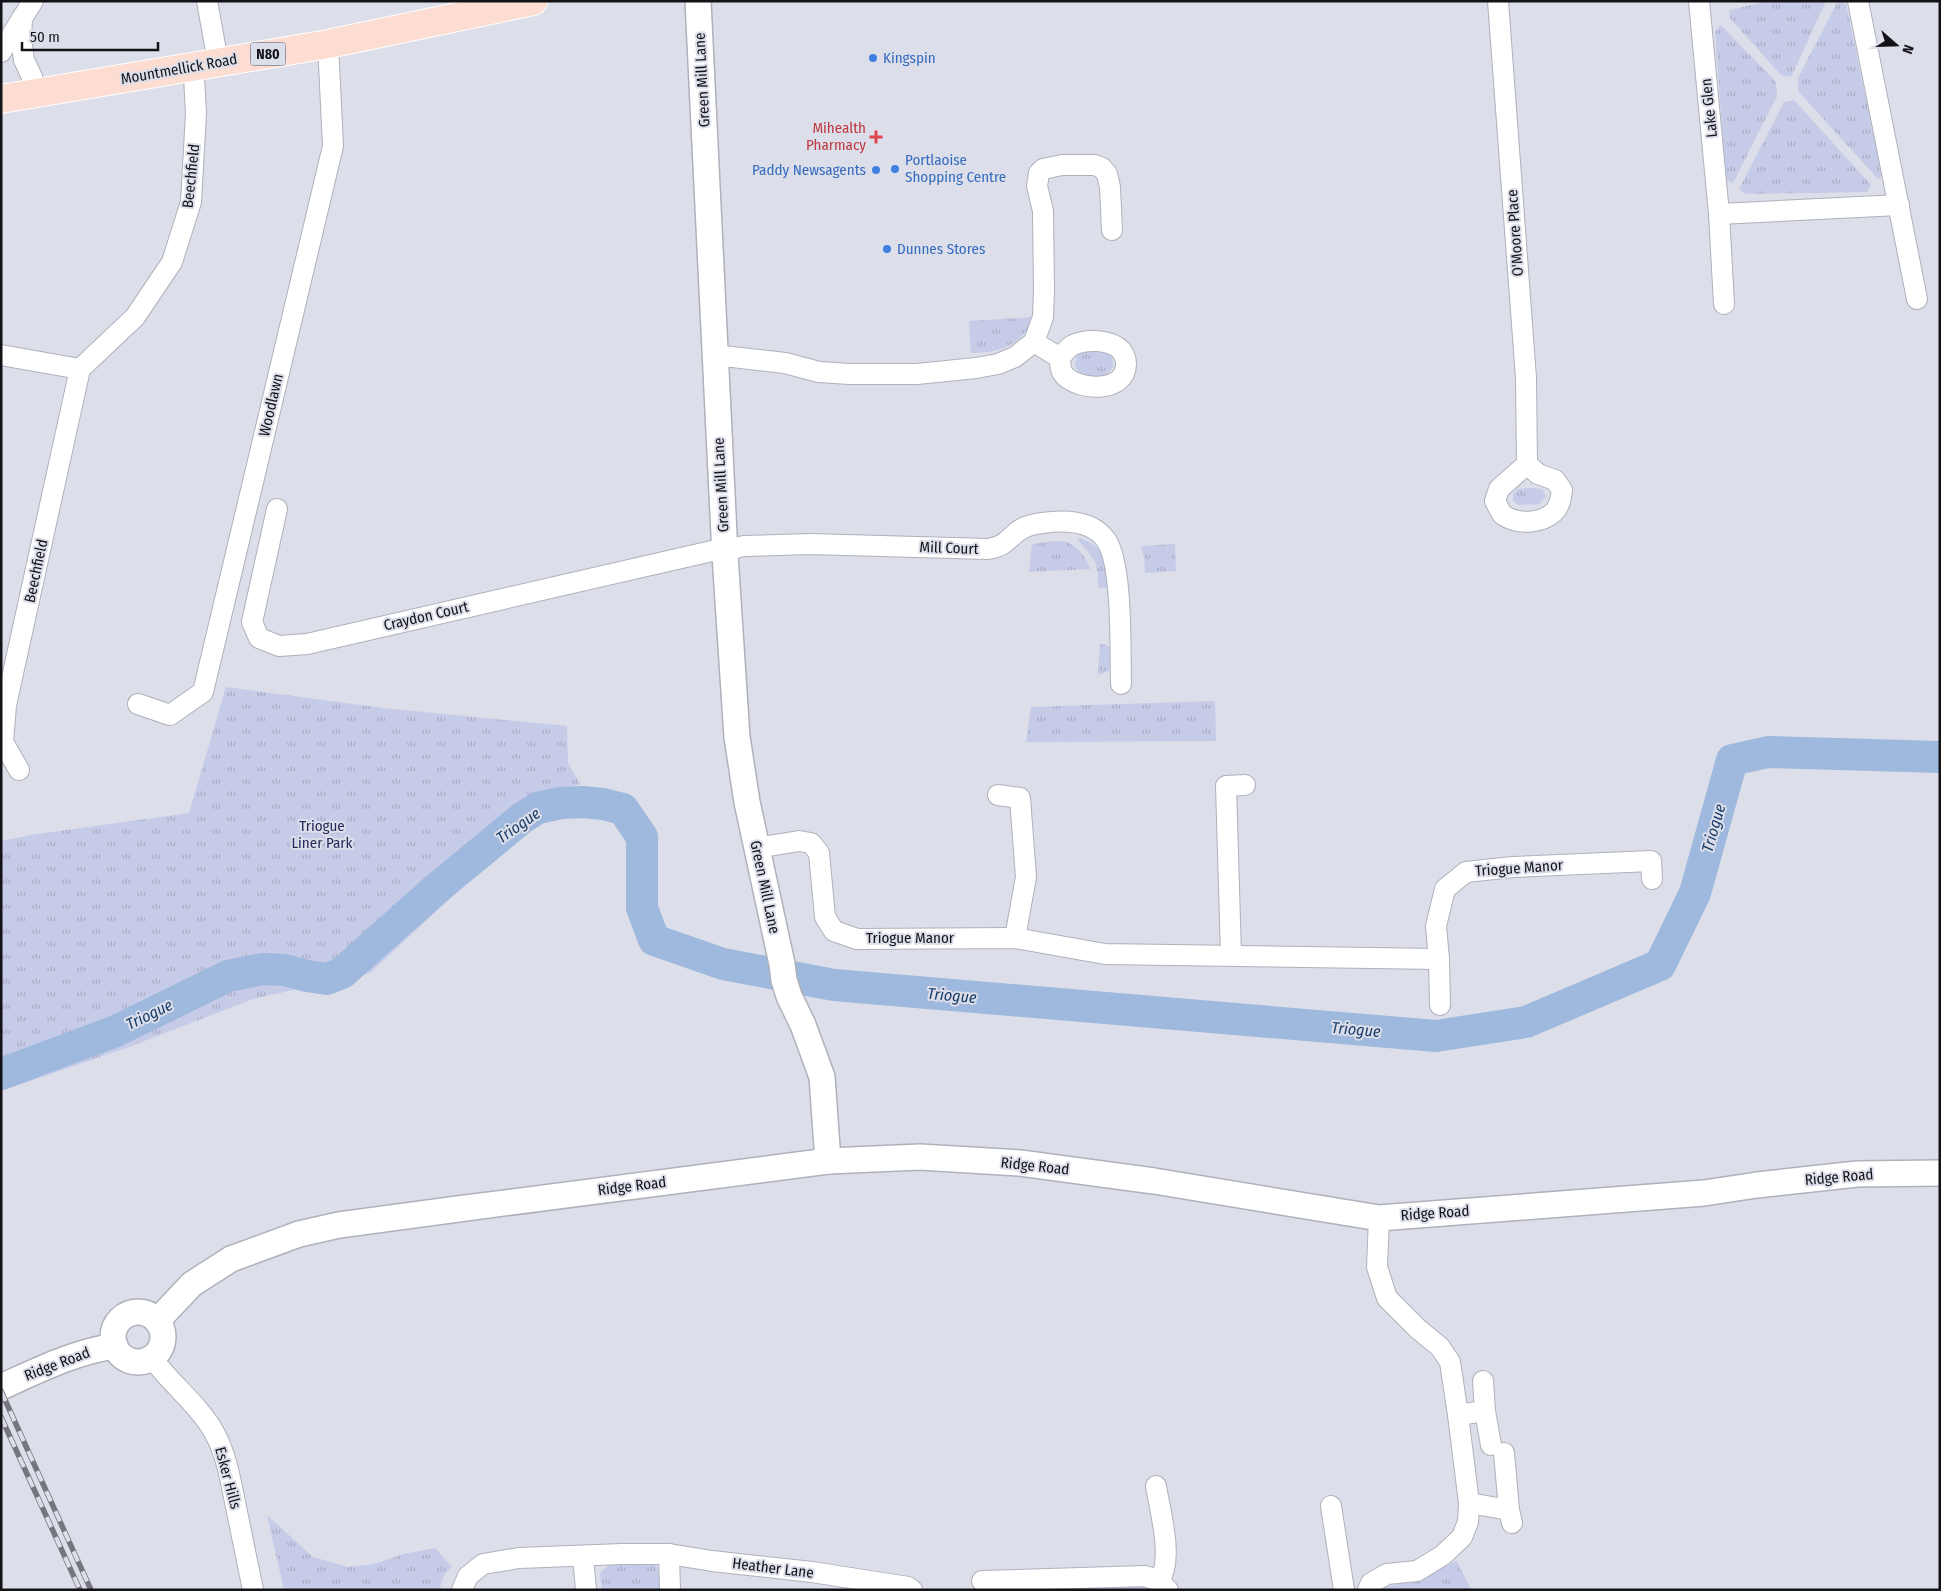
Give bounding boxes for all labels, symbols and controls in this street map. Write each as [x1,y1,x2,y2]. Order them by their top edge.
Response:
scale bar [22,20,159,52]
north arrow [1871,20,1921,70]
text: 50 m [30,28,60,46]
street label: Green Mill Lane [691,32,713,128]
road number: N80 [250,42,286,66]
text: N [1898,42,1917,56]
place label: Kingspin [883,49,936,67]
street label: Mountmellick Road [119,50,239,88]
marker: Kingspin [867,52,879,64]
street label: Lake Glen [1697,77,1721,139]
place label: Mihealth Pharmacy [806,119,866,154]
marker: Mihealth Pharmacy [870,131,882,143]
street label: Beechfield [179,143,203,209]
place label: Portlaoise Shopping Centre [905,151,1006,186]
place label: Paddy Newsagents [752,161,866,179]
marker: Portlaoise Shopping Centre [889,163,901,175]
marker: Paddy Newsagents [870,164,882,176]
street label: O'Moore Place [1503,189,1527,277]
place label: Dunnes Stores [897,240,985,258]
marker: Dunnes Stores [881,243,893,255]
street label: Woodlawn [255,372,287,438]
street label: Green Mill Lane [710,437,732,533]
street label: Beechfield [20,538,52,604]
street label: Mill Court [919,538,979,558]
street label: Craydon Court [382,597,470,634]
water label: Triogue [1698,802,1729,854]
water label: Triogue [493,803,544,847]
park label: Triogue Liner Park [291,817,353,852]
street label: Green Mill Lane [746,839,784,935]
street label: Triogue Manor [1474,856,1564,880]
street label: Triogue Manor [866,929,955,947]
water label: Triogue [927,984,978,1007]
water label: Triogue [123,995,176,1034]
water label: Triogue [1331,1018,1382,1041]
street label: Ridge Road [1000,1153,1070,1179]
street label: Ridge Road [1804,1165,1874,1189]
street label: Ridge Road [597,1173,667,1199]
street label: Ridge Road [1400,1202,1470,1224]
street label: Ridge Road [22,1343,92,1385]
street label: Esker Hills [211,1445,245,1511]
street label: Heather Lane [731,1554,815,1582]

